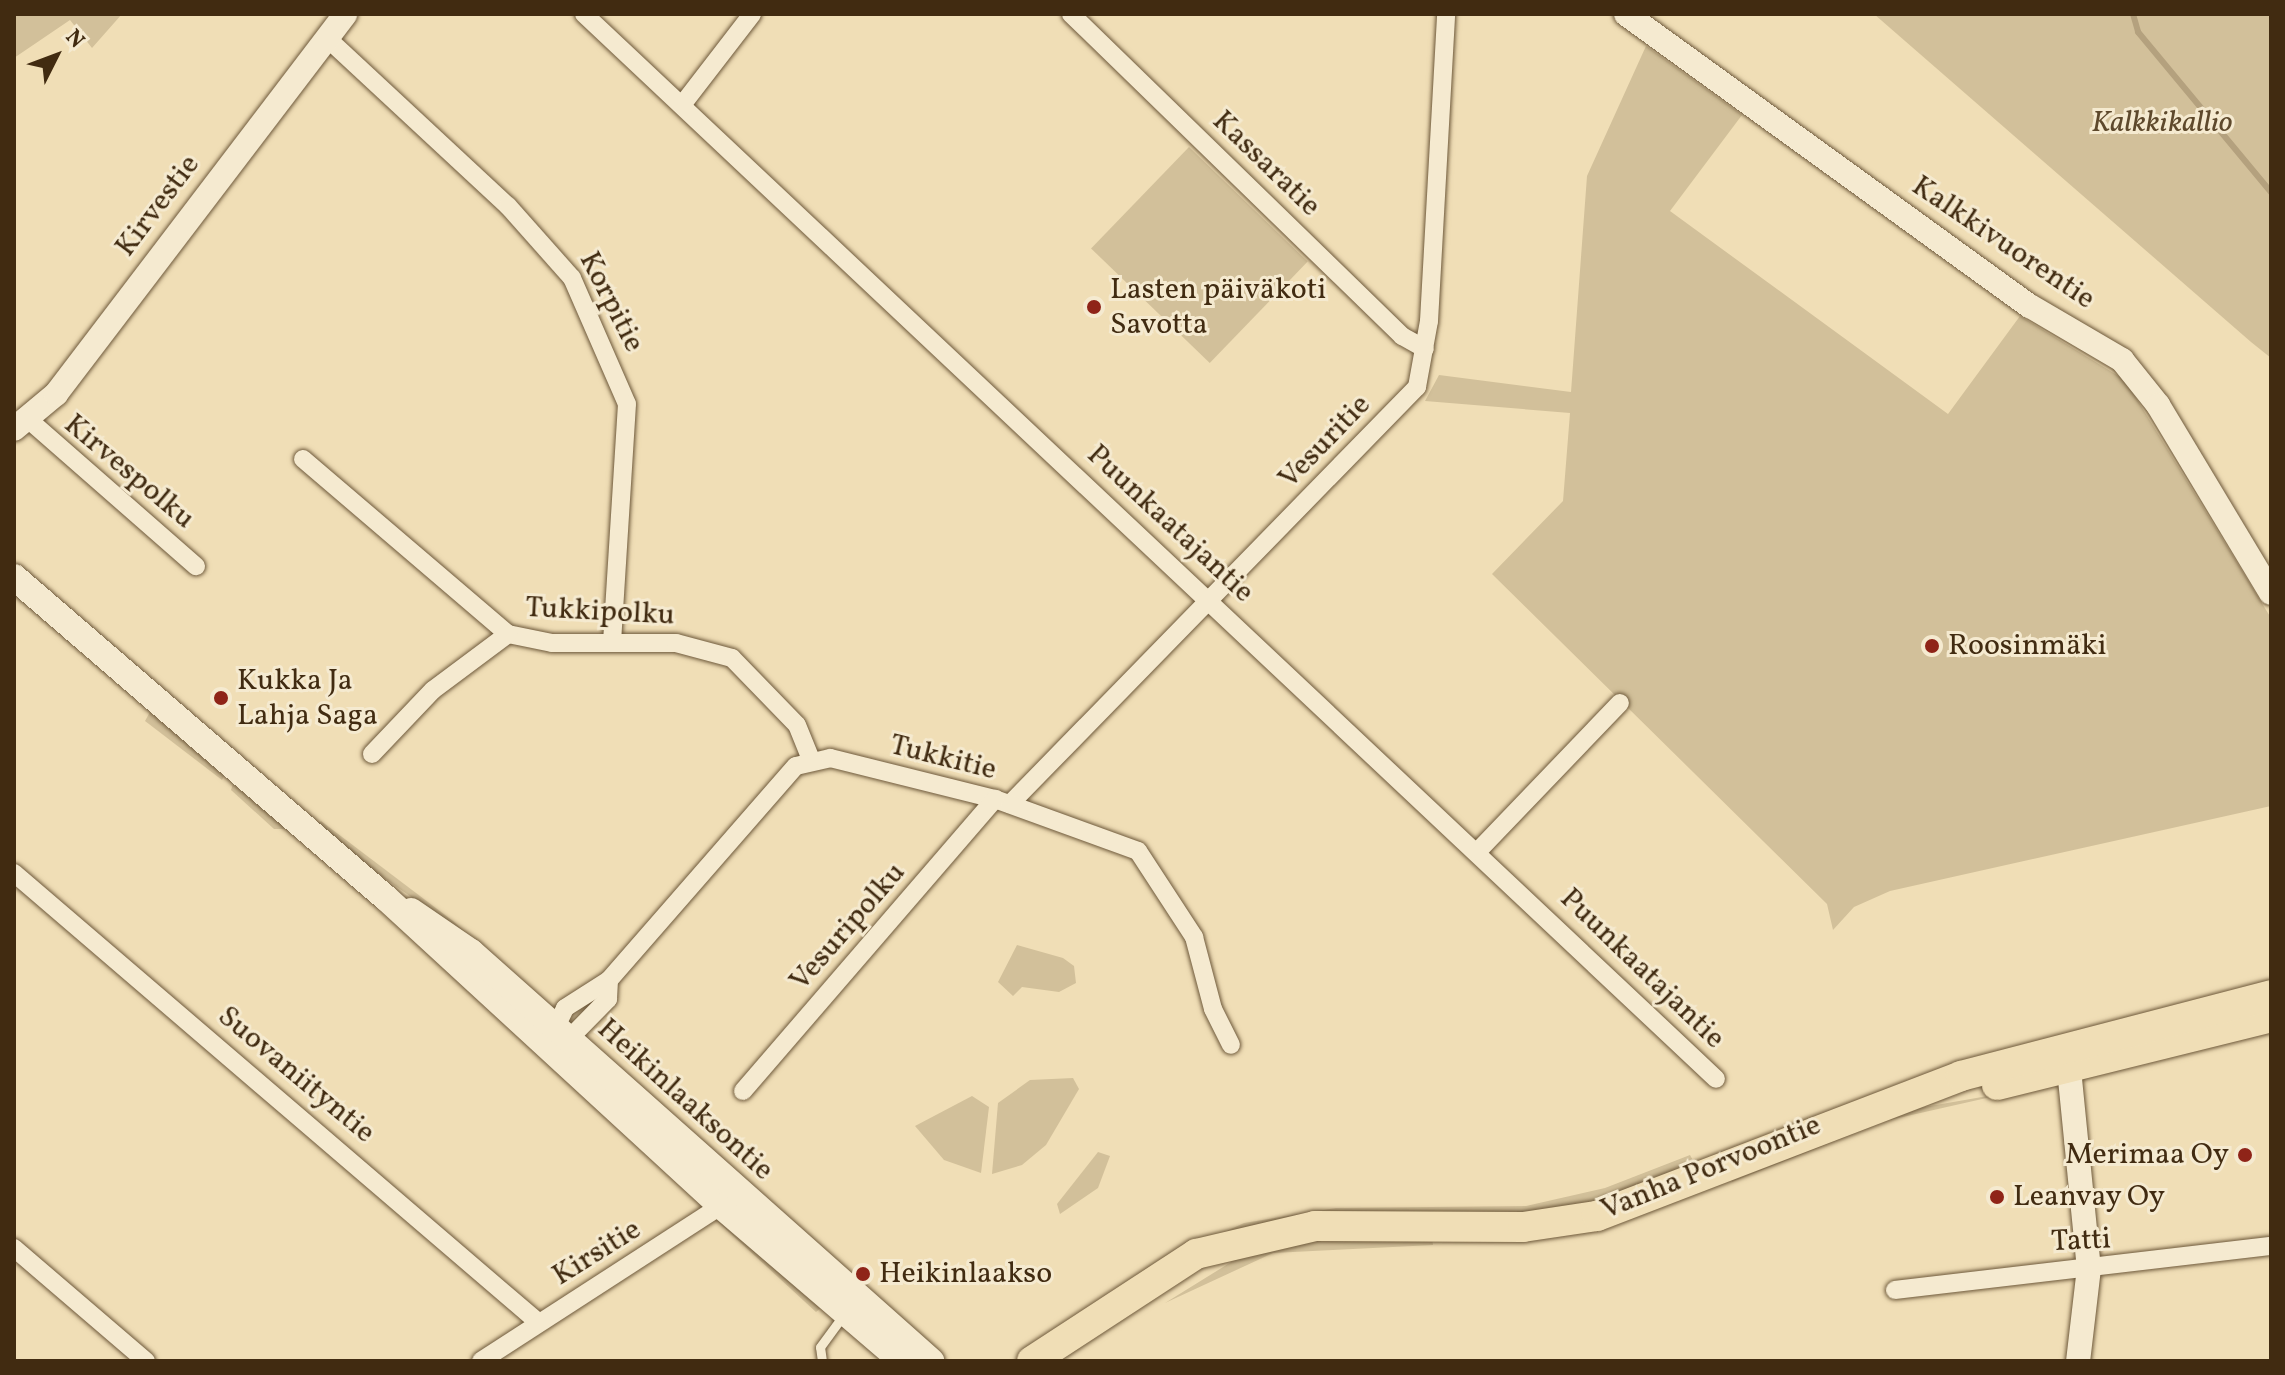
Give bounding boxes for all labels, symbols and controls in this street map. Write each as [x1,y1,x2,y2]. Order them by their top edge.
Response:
north arrow [16,16,96,96]
text: N [57,23,91,56]
street label: Kassaratie [1204,104,1328,224]
park label: Kalkkikallio [2092,105,2232,141]
street label: Kirvestie [108,148,208,264]
street label: Kalkkivuorentie [1905,168,2101,318]
street label: Korpitie [571,246,651,358]
place label: Lasten päiväkoti Savotta [1110,272,1326,342]
marker: Lasten päiväkoti Savotta [1085,298,1103,316]
street label: Vesuritie [1271,387,1379,497]
street label: Kirvespolku [56,407,202,537]
street label: Puunkaatajantie [1079,437,1261,611]
street label: Tukkipolku [524,590,676,634]
place label: Roosinmäki [1948,628,2106,664]
marker: Roosinmäki [1923,637,1941,655]
place label: Kukka Ja Lahja Saga [237,663,378,734]
marker: Kukka Ja Lahja Saga [212,689,230,707]
street label: Tukkitie [886,727,1000,789]
street label: Vesuripolku [782,855,914,999]
street label: Puunkaatajantie [1552,881,1732,1057]
street label: Suovaniityntie [210,999,382,1151]
street label: Heikinlaaksontie [589,1011,781,1189]
street label: Vanha Porvoontie [1596,1107,1826,1229]
place label: Merimaa Oy [2065,1137,2229,1173]
marker: Merimaa Oy [2236,1146,2254,1164]
place label: Leanvay Oy [2013,1179,2166,1215]
marker: Leanvay Oy [1988,1188,2006,1206]
street label: Kirsitie [546,1212,648,1294]
street label: Tatti [2050,1221,2112,1261]
place label: Heikinlaakso [879,1256,1052,1292]
marker: Heikinlaakso [854,1265,872,1283]

